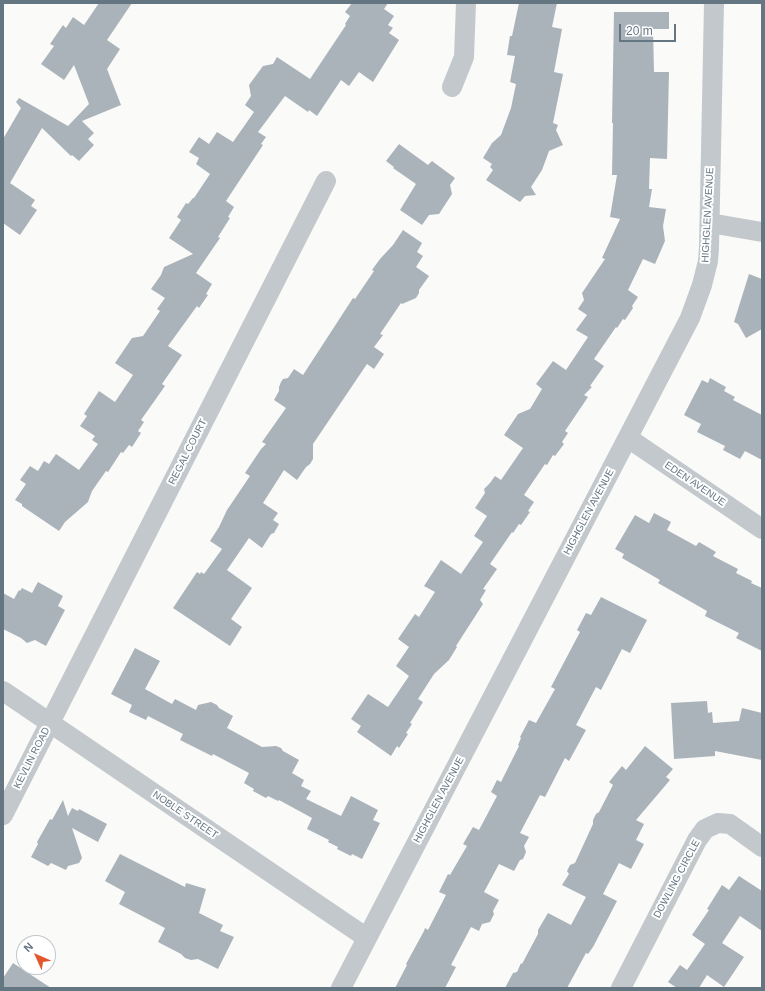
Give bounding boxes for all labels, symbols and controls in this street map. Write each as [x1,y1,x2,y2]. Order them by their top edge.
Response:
scale bar [621,16,678,42]
text: 20 m [626,24,653,38]
street label: HIGHGLEN AVENUE [700,167,716,263]
street label: REGAL COURT [166,417,210,487]
street label: EDEN AVENUE [662,459,728,509]
street label: HIGHGLEN AVENUE [561,467,617,557]
street label: KEVLIN ROAD [11,725,53,791]
street label: HIGHGLEN AVENUE [411,755,467,845]
street label: NOBLE STREET [150,789,220,841]
street label: DOWLING CIRCLE [651,838,703,920]
north arrow [16,935,56,975]
text: N [21,940,35,954]

